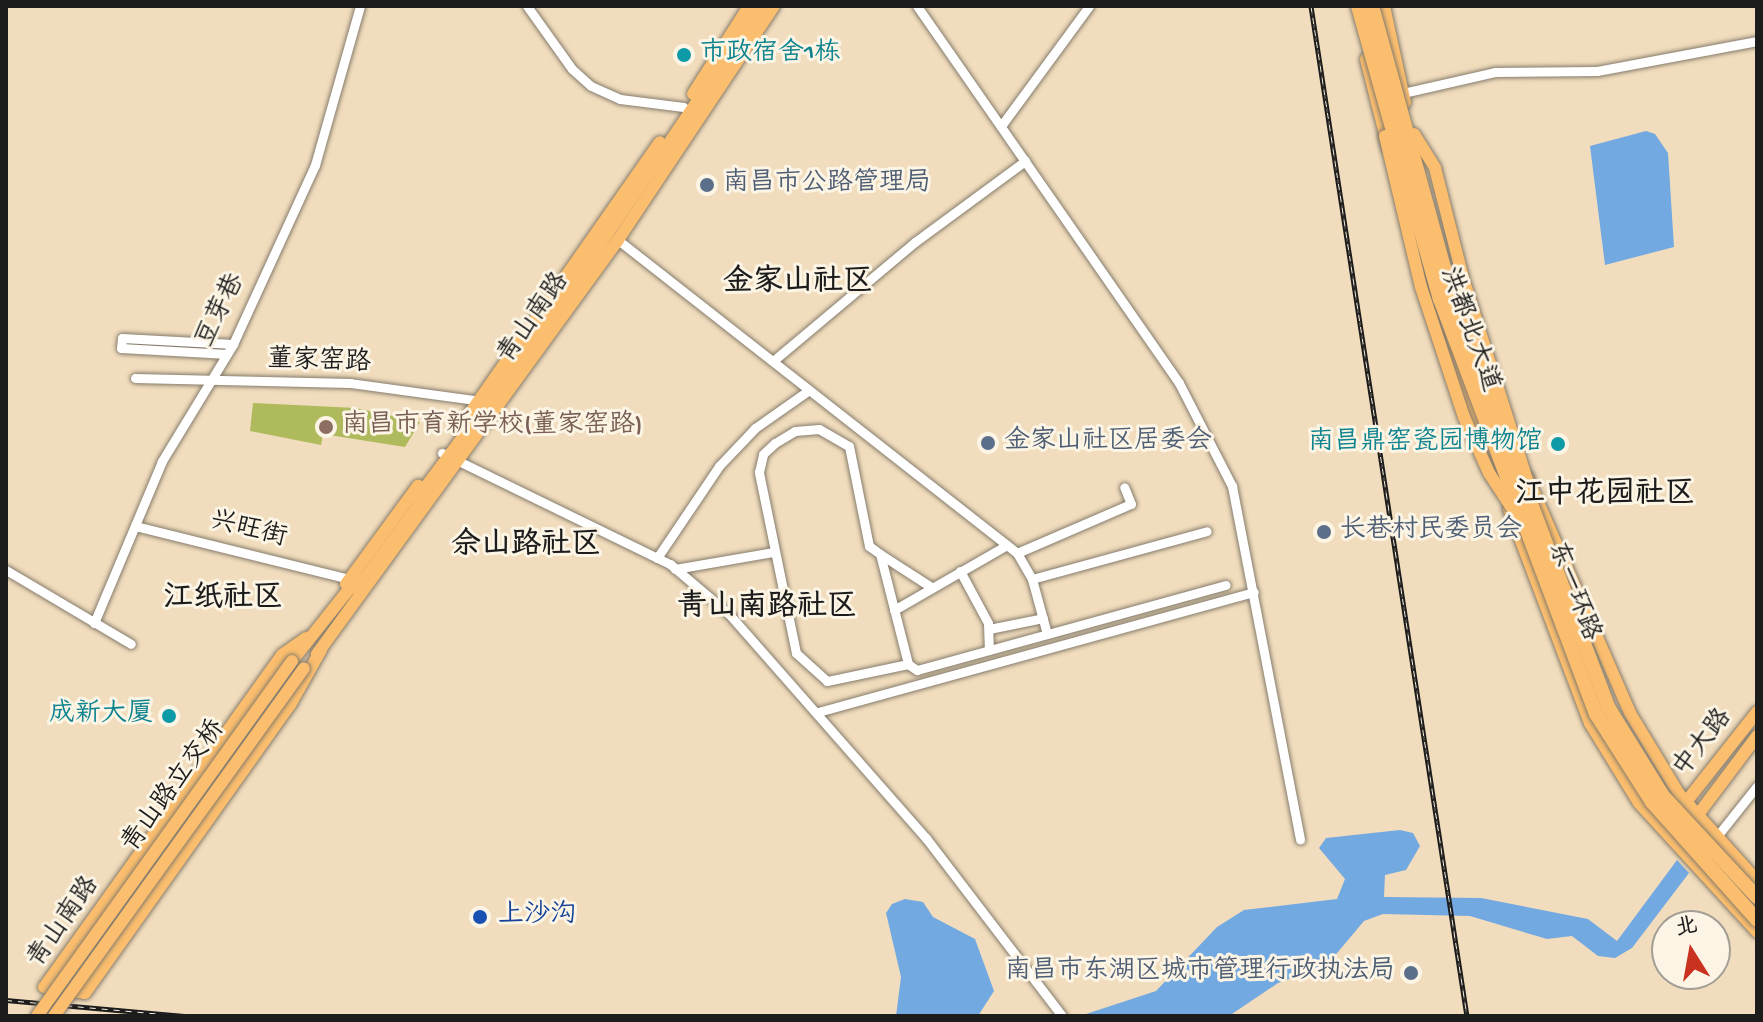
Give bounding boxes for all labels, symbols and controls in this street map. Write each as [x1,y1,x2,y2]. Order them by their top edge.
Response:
place label: 市政宿舍1栋 [700,39,840,71]
marker: 市政宿舍1栋 [675,46,693,64]
place label: 南昌市公路管理局 [723,169,931,201]
marker: 南昌市公路管理局 [698,176,716,194]
street label: 洪都北大道 [1431,264,1505,396]
district label: 金家山社区 [723,266,873,302]
street label: 青山南路 [492,267,578,371]
street label: 豆芽巷 [191,269,253,353]
street label: 董家窑路 [266,346,372,380]
place label: 南昌市育新学校(董家窑路) [342,411,643,443]
marker: 南昌市育新学校(董家窑路) [317,418,335,436]
place label: 金家山社区居委会 [1004,427,1212,459]
place label: 南昌鼎窑瓷园博物馆 [1308,428,1542,460]
marker: 金家山社区居委会 [979,434,997,452]
marker: 南昌鼎窑瓷园博物馆 [1549,435,1567,453]
district label: 江中花园社区 [1515,478,1695,514]
street label: 兴旺街 [206,506,290,556]
place label: 长巷村民委员会 [1340,516,1522,548]
marker: 长巷村民委员会 [1315,523,1333,541]
district label: 佘山路社区 [451,529,601,565]
street label: 东一环路 [1539,538,1605,646]
district label: 江纸社区 [163,582,283,618]
district label: 青山南路社区 [677,591,857,627]
place label: 成新大厦 [49,700,153,732]
street label: 中大路 [1668,704,1740,784]
marker: 成新大厦 [160,707,178,725]
street label: 青山路立交桥 [117,715,233,859]
street label: 青山南路 [22,871,108,975]
place label: 上沙沟 [498,901,576,933]
marker: 上沙沟 [469,906,491,928]
north arrow [1651,910,1731,990]
text: 北 [1674,914,1700,943]
place label: 南昌市东湖区城市管理行政执法局 [1005,957,1395,989]
marker: 南昌市东湖区城市管理行政执法局 [1402,964,1420,982]

